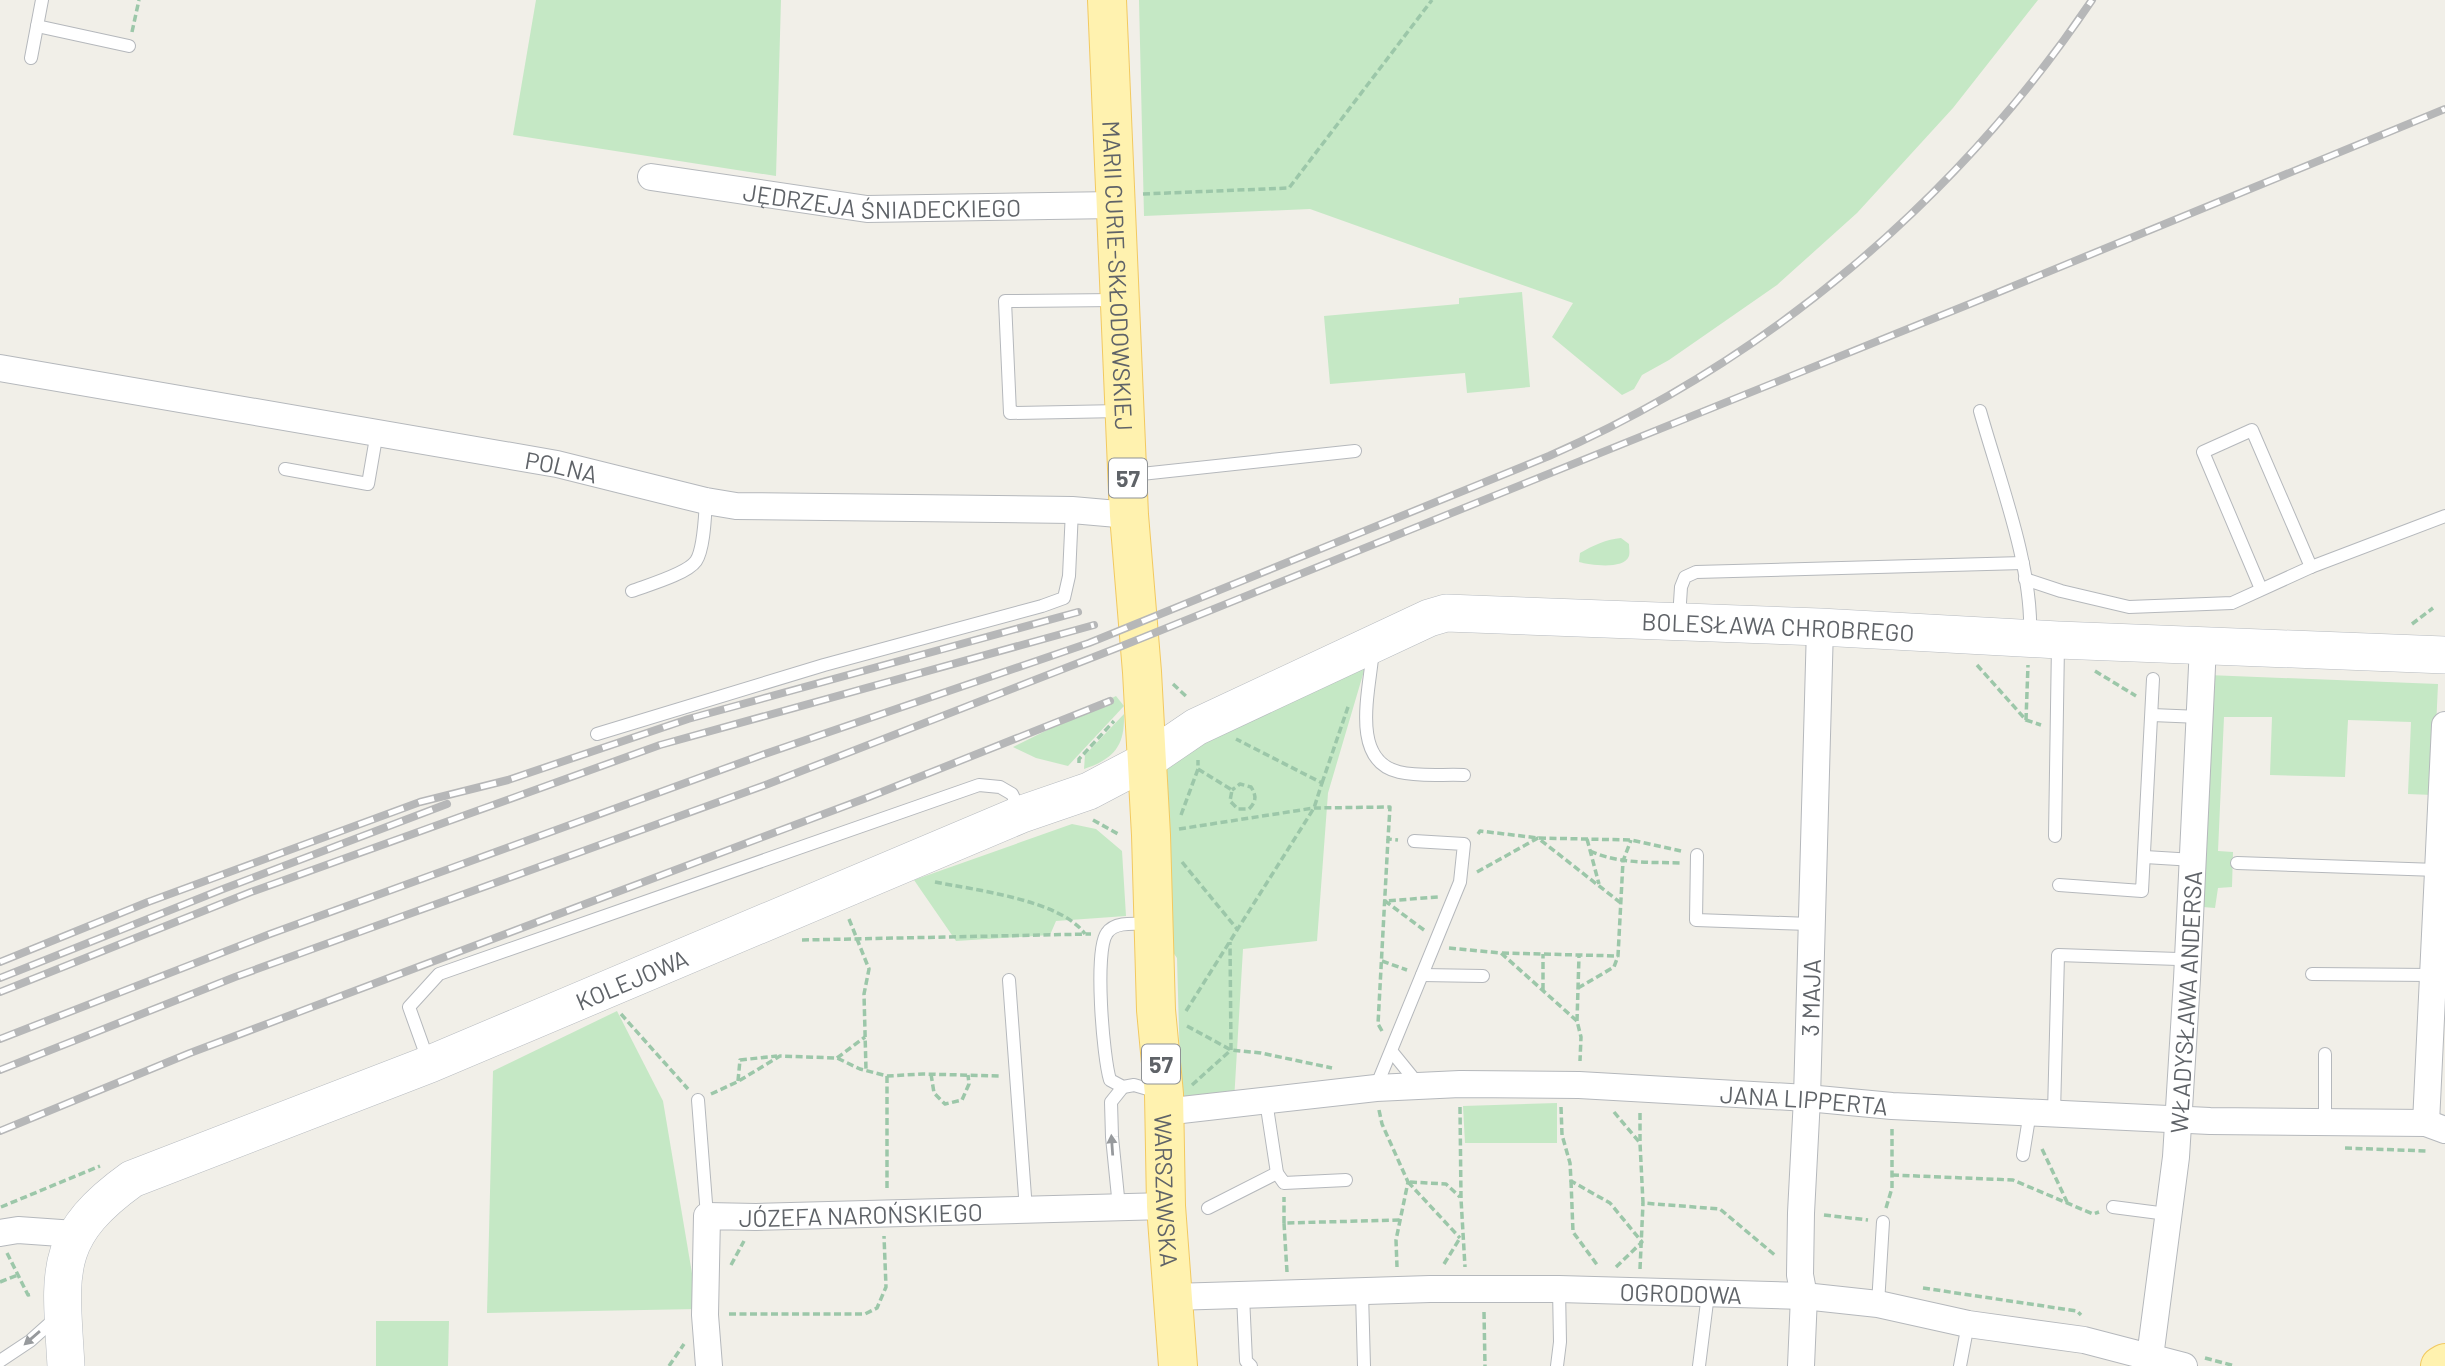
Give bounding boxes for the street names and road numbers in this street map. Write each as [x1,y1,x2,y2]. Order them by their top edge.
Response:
street label: MARII CURIE-SKŁODOWSKIEJ [1098,120,1140,431]
street label: JĘDRZEJA ŚNIADECKIEGO [741,176,1021,224]
street label: POLNA [523,444,601,488]
road number: 57 [1109,458,1147,498]
street label: BOLESŁAWA CHROBREGO [1641,606,1915,647]
street label: WŁADYSŁAWA ANDERSA [2163,870,2207,1134]
street label: KOLEJOWA [571,942,692,1015]
street label: 3 MAJA [1794,958,1825,1037]
road number: 57 [1142,1044,1180,1084]
street label: JANA LIPPERTA [1719,1079,1889,1120]
street label: WARSZAWSKA [1150,1113,1185,1268]
street label: JÓZEFA NAROŃSKIEGO [739,1196,983,1232]
street label: OGRODOWA [1619,1276,1742,1309]

